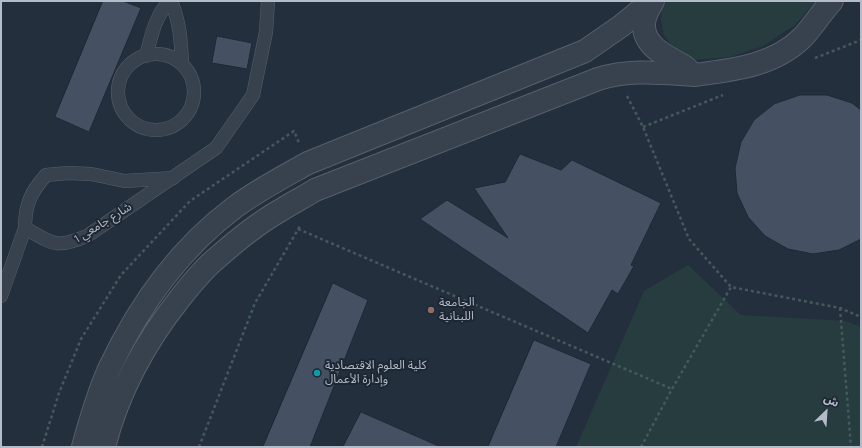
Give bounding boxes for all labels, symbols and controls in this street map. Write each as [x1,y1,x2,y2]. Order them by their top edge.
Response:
street label: شارع جامعي 1 [72,200,134,246]
place label: الجامعة اللبنانية [439,296,474,324]
marker: الجامعة اللبنانية [426,305,436,315]
place label: كلية العلوم الاقتصادية وإدارة الأعمال [325,359,427,387]
marker: كلية العلوم الاقتصادية وإدارة الأعمال [312,368,322,378]
north arrow [806,392,846,432]
text: ش [822,392,841,410]

